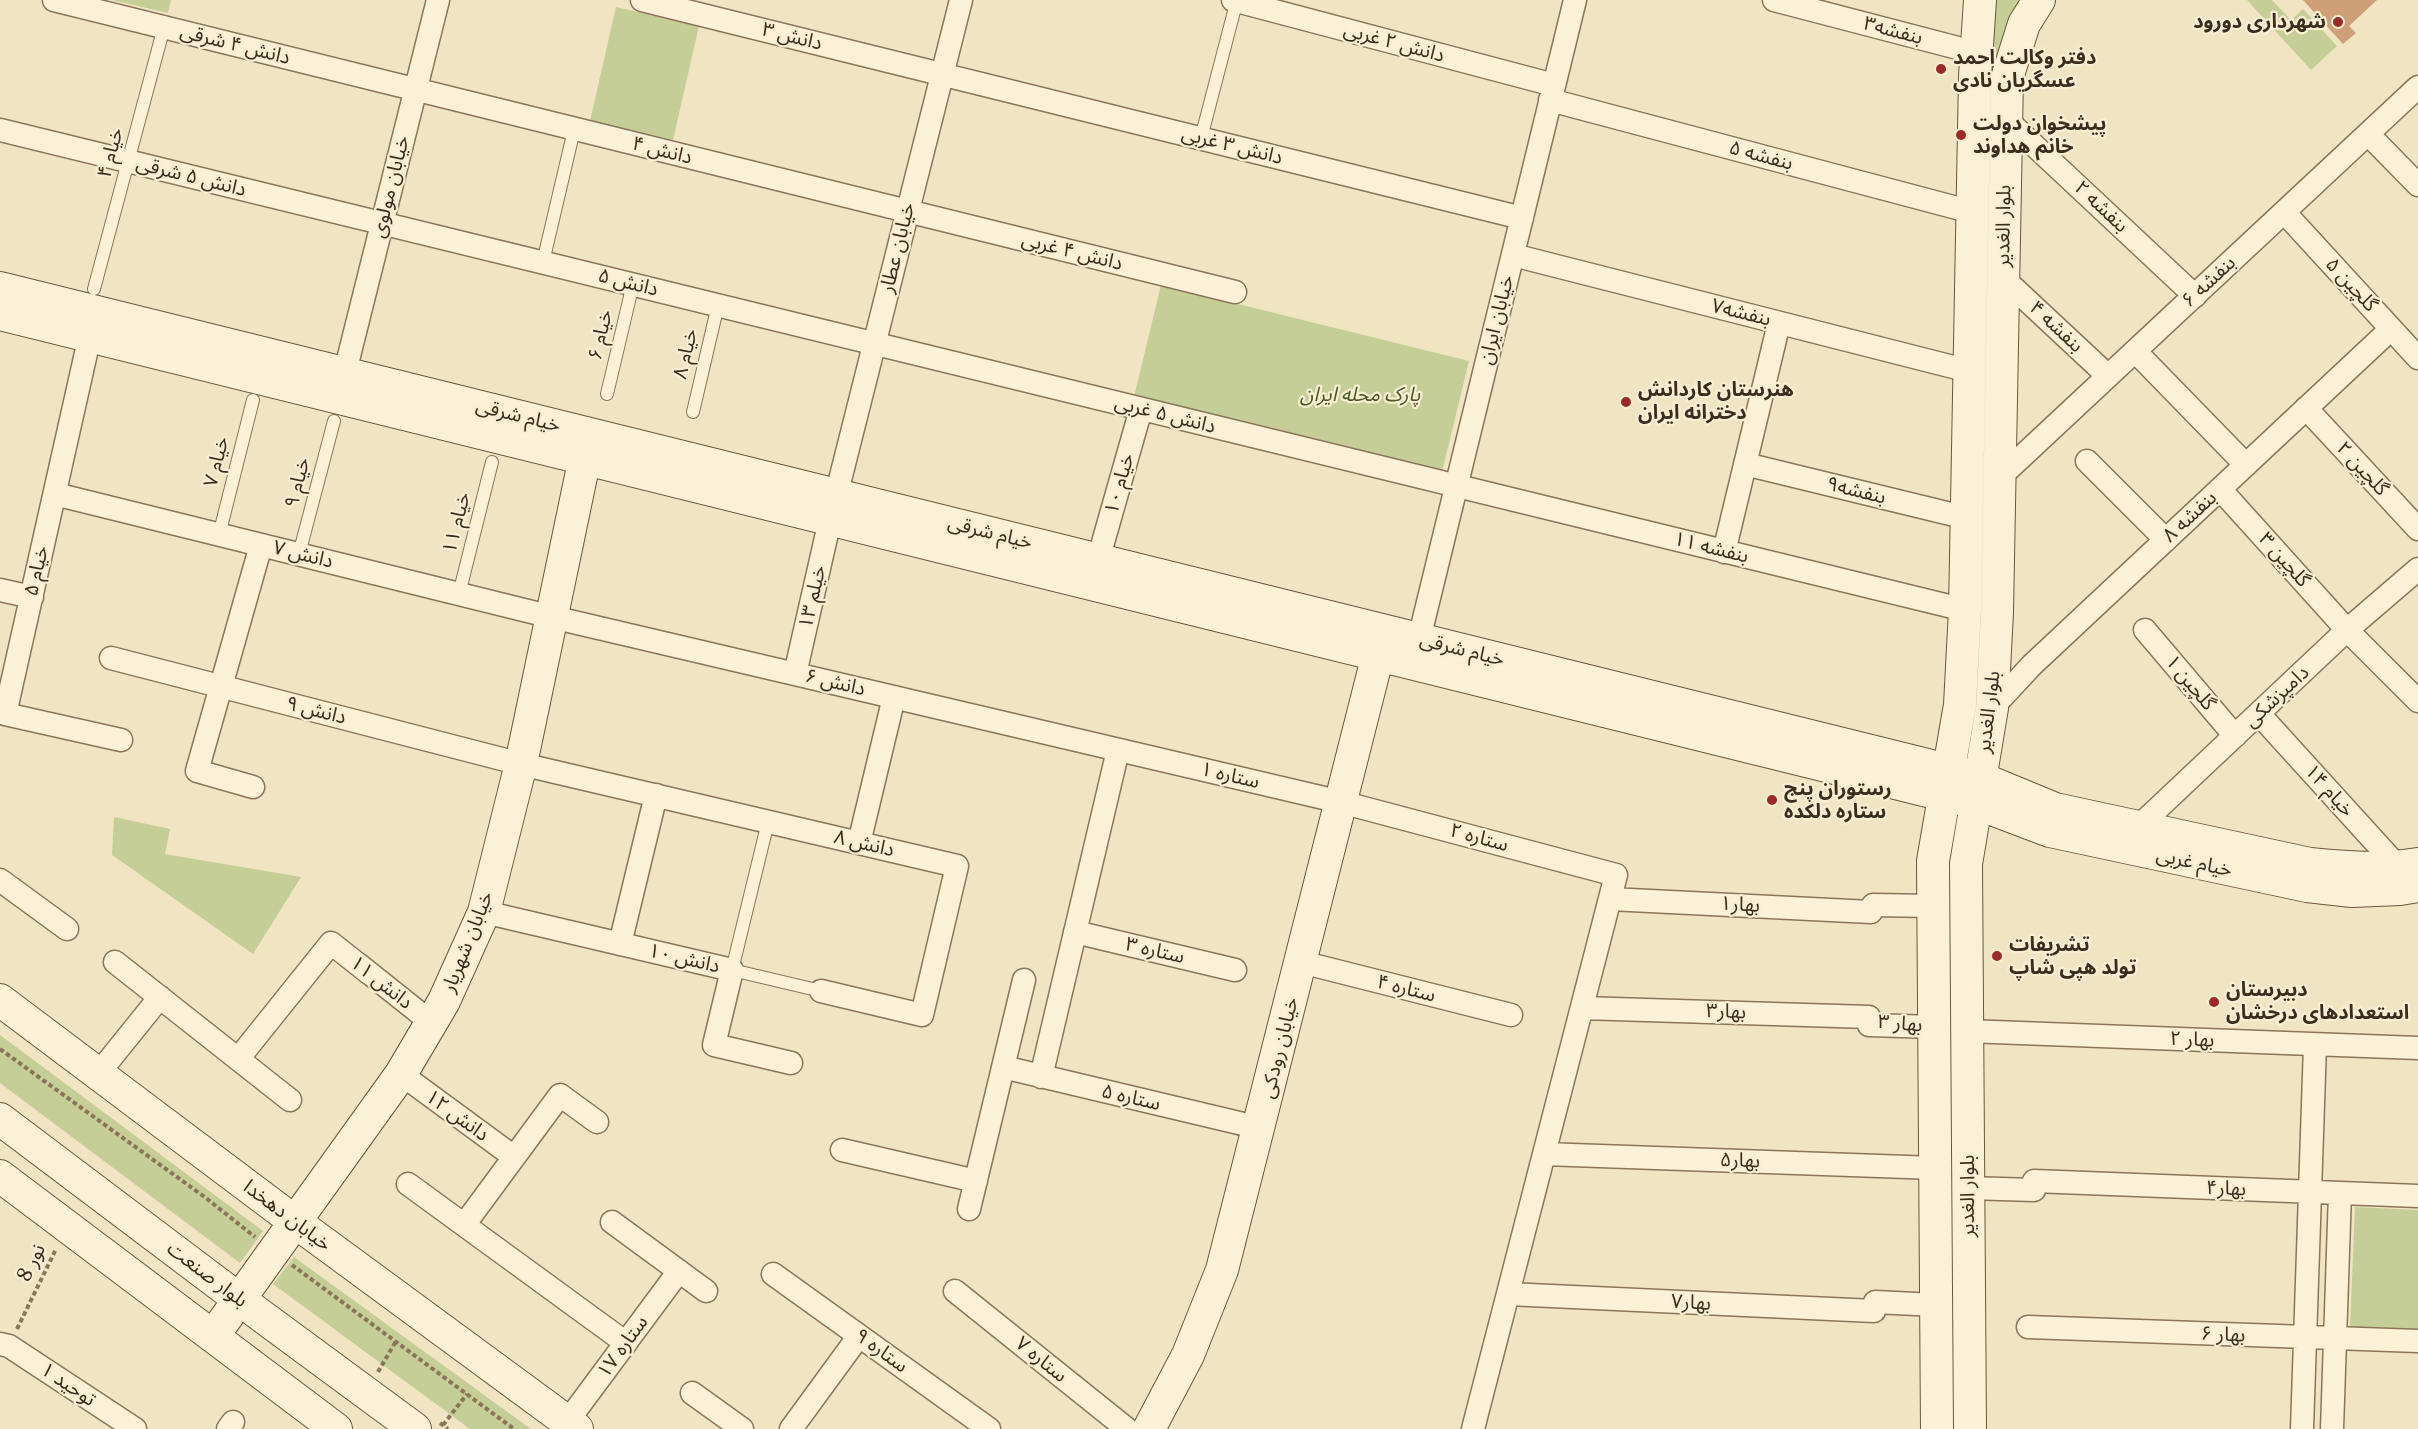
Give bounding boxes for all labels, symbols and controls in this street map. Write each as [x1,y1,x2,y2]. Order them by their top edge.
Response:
place label: شهرداری دورود [2193,10,2326,34]
street label: بنفشه۳ [1861,12,1925,50]
marker: شهرداری دورود [2331,15,2345,29]
street label: دانش ۳ [759,18,825,56]
street label: دانش ۲ غربی [1341,18,1447,68]
street label: دانش ۴ شرقی [177,20,293,70]
place label: دفتر وکالت احمد عسگریان نادی [1953,46,2096,93]
marker: دفتر وکالت احمد عسگریان نادی [1934,62,1948,76]
place label: پیشخوان دولت خانم هداوند [1973,112,2106,159]
street label: دانش ۳ غربی [1179,122,1285,170]
street label: خیام ۴ [93,125,129,181]
marker: پیشخوان دولت خانم هداوند [1954,128,1968,142]
street label: دانش ۴ [629,132,695,170]
street label: خیابان مولوی [367,133,415,241]
street label: بنفشه ۵ [1726,136,1796,176]
street label: دانش ۵ شرقی [133,152,249,202]
street label: بنفشه ۲ [2069,176,2133,238]
street label: بلوار الغدیر [1991,185,2017,267]
street label: خیابان عطار [875,200,921,296]
street label: دانش ۴ غربی [1019,228,1125,276]
street label: بنفشه ۶ [2177,251,2241,313]
street label: گلچین ۵ [2320,253,2382,317]
street label: دانش ۵ [595,264,661,302]
street label: خیابان ایران [1474,273,1520,367]
street label: بنفشه۷ [1709,294,1773,332]
street label: بنفشه ۴ [2024,296,2088,358]
street label: خیام ۶ [584,307,618,363]
street label: خیام ۸ [669,326,703,382]
place label: هنرستان کاردانش دخترانه ایران [1638,378,1794,425]
park label: پارک محله ایران [1300,383,1420,407]
street label: دانش ۵ غربی [1112,391,1218,439]
street label: خیام شرقی [473,394,563,438]
marker: هنرستان کاردانش دخترانه ایران [1619,395,1633,409]
street label: خیام ۷ [199,434,235,490]
street label: گلچین ۲ [2331,437,2393,501]
street label: خیام ۱۰ [1100,451,1140,517]
street label: خیام ۹ [280,455,316,511]
street label: بنفشه۹ [1824,472,1888,510]
street label: بنفشه ۸ [2158,486,2222,548]
street label: خیام ۱۱ [438,490,476,556]
street label: خیام شرقی [945,511,1035,555]
street label: بنفشه ۱۱ [1671,527,1751,569]
street label: گلچین ۳ [2253,528,2315,592]
street label: دانش ۷ [270,536,336,574]
street label: خیام ۵ [20,543,54,599]
street label: خیلم ۱۳ [794,563,832,631]
street label: خیام شرقی [1417,628,1507,672]
street label: گلچین ۱ [2160,650,2220,716]
street label: دامپزشکی [2240,661,2314,733]
street label: دانش ۶ [802,664,868,702]
street label: بلوار الغدیر [1972,670,2006,754]
street label: دانش ۹ [283,692,349,730]
street label: ستاره ۱ [1198,758,1262,794]
street label: خیام ۱۴ [2299,760,2359,822]
place label: رستوران پنج ستاره دلکده [1784,777,1892,824]
marker: رستوران پنج ستاره دلکده [1765,793,1779,807]
street label: ستاره ۲ [1447,819,1511,857]
street label: دانش ۸ [831,825,897,863]
street label: خیام غربی [2154,843,2234,883]
street label: خیابان شهریار [437,888,499,996]
street label: بهار۱ [1719,892,1761,918]
street label: ستاره ۳ [1123,933,1187,969]
place label: تشریفات تولد هپی شاپ [2009,933,2136,980]
street label: دانش ۱۰ [646,939,722,979]
marker: تشریفات تولد هپی شاپ [1990,949,2004,963]
street label: دانش ۱۱ [345,951,417,1015]
street label: ستاره ۴ [1374,970,1438,1008]
place label: دبیرستان استعدادهای درخشان [2226,978,2409,1025]
street label: خیابان رودکی [1256,995,1304,1101]
marker: دبیرستان استعدادهای درخشان [2207,995,2221,1009]
street label: بهار۳ [1706,999,1746,1025]
street label: بهار ۳ [1877,1010,1923,1038]
street label: بهار ۲ [2169,1027,2215,1053]
street label: ستاره ۵ [1099,1080,1163,1116]
street label: دانش ۱۲ [421,1085,493,1147]
street label: بهار۵ [1720,1148,1760,1174]
street label: بلوار الغدیر [1956,1155,1980,1237]
street label: خیابان دهخدا [238,1175,336,1257]
street label: بهار۴ [2206,1176,2246,1202]
street label: بلوار صنعت [162,1237,252,1313]
street label: نور 8 [13,1240,51,1286]
street label: بهار۷ [1670,1290,1712,1316]
street label: ستاره ۱۷ [592,1311,654,1383]
street label: بهار ۶ [2200,1322,2246,1348]
street label: ستاره ۹ [850,1324,912,1378]
street label: ستاره ۷ [1010,1332,1072,1388]
street label: توحید ۱ [36,1358,100,1412]

